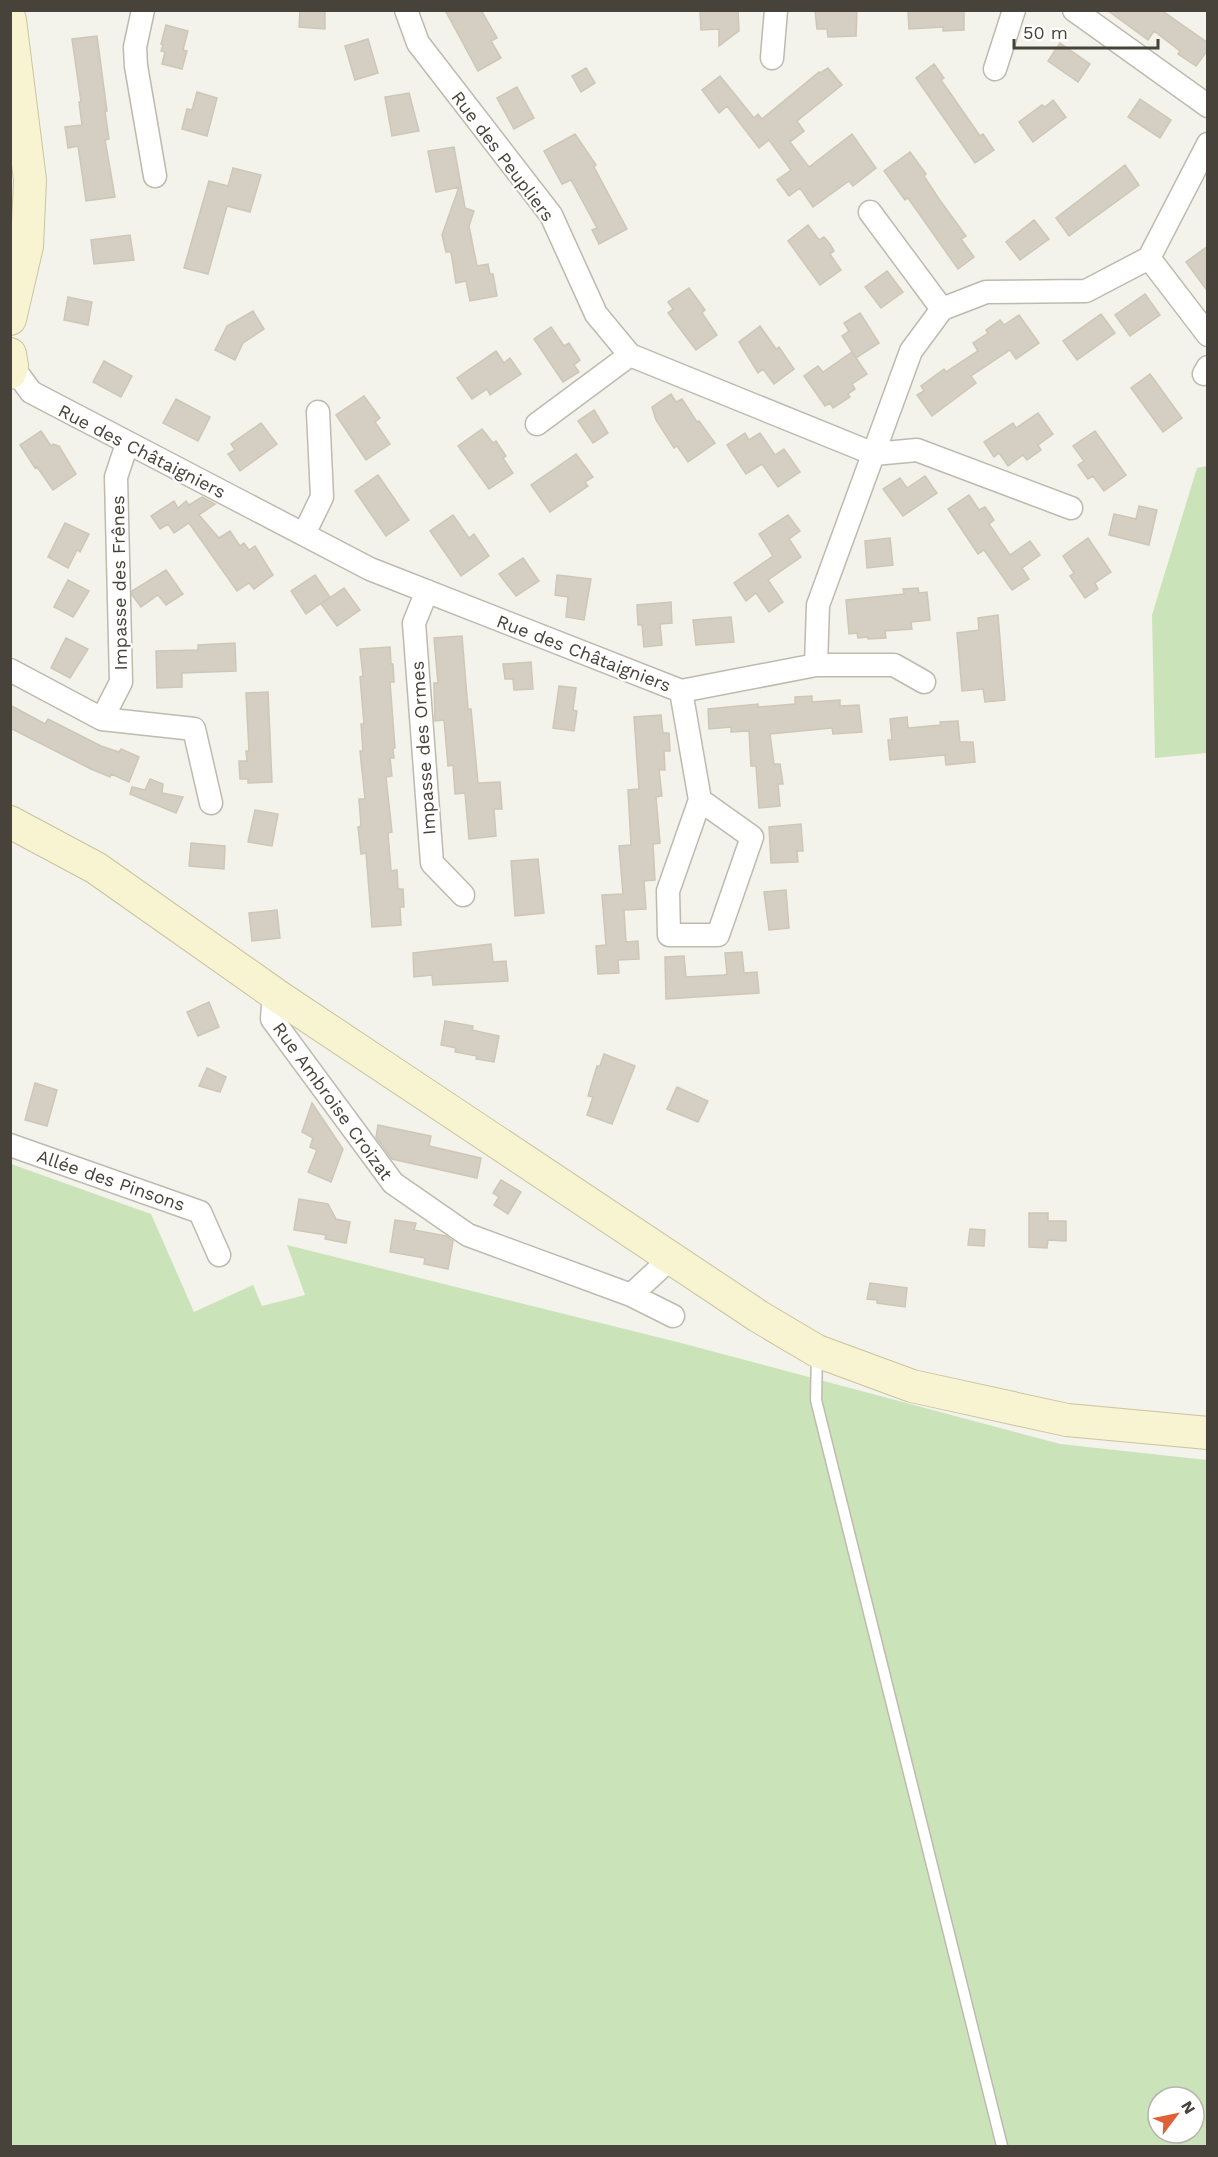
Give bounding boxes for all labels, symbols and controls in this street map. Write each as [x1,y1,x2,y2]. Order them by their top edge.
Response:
scale bar [1014,12,1158,50]
text: 50 m [1023,22,1068,43]
street label: Rue des Peupliers [447,87,559,225]
street label: Rue des Châtaigniers [55,400,229,502]
street label: Impasse des Frênes [107,495,131,671]
street label: Rue des Châtaigniers [494,610,674,696]
street label: Impasse des Ormes [406,660,440,836]
street label: Rue Ambroise Croizat [269,1018,397,1184]
street label: Allée des Pinsons [34,1145,188,1215]
north arrow [1146,2085,1206,2145]
text: N [1177,2097,1199,2117]

